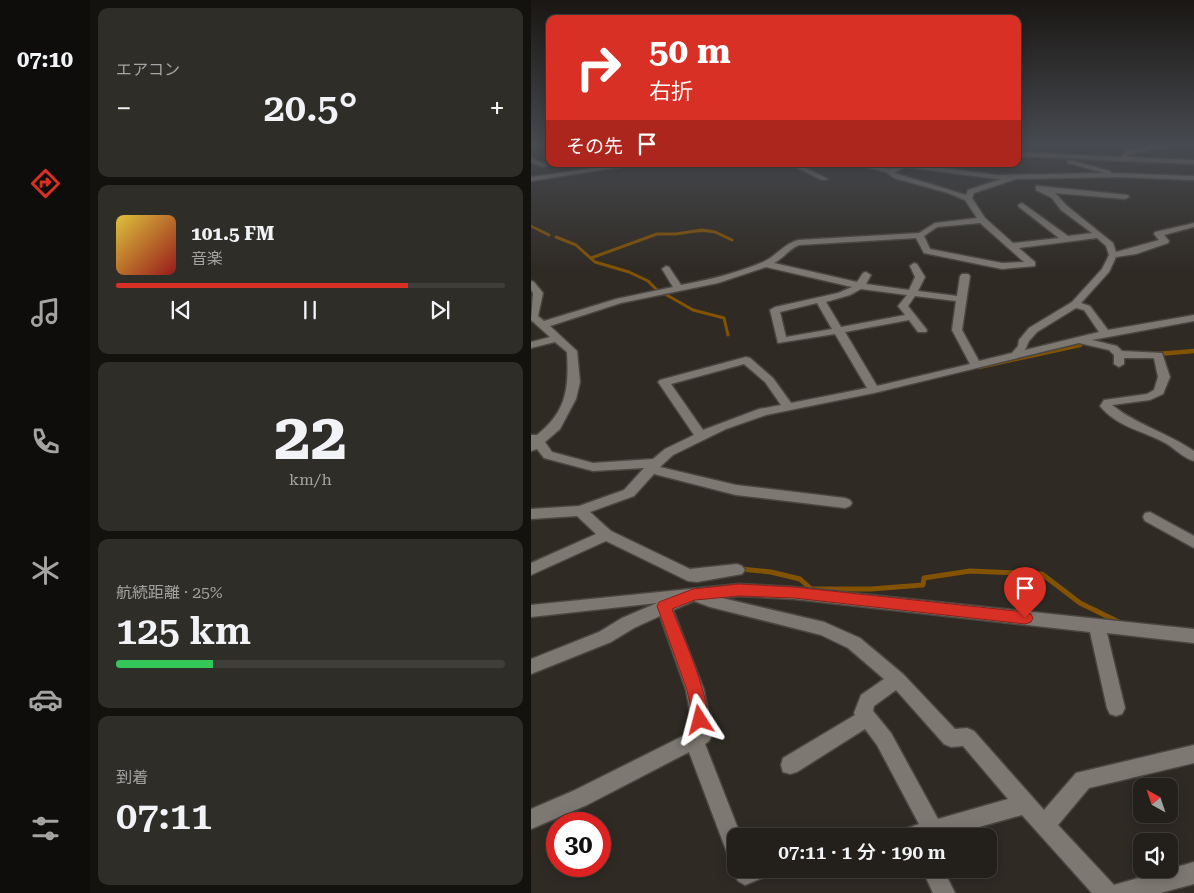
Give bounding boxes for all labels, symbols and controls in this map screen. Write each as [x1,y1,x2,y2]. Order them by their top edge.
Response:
text: 50 m [649,31,731,72]
icon: right [566,35,631,100]
text: 07:10 [17,47,73,72]
text: エアコン [116,60,180,79]
text: 右折 [649,79,693,104]
text: 20.5° [264,86,357,130]
text: − [116,92,132,125]
text: + [489,92,505,125]
icon: arrive [633,130,661,158]
text: その先 [566,135,623,158]
icon: directions [28,166,63,201]
text: 101.5 FM [191,222,274,245]
text: 音楽 [191,249,223,268]
icon: music [28,295,63,330]
icon: previous [167,296,195,324]
icon: pause [296,296,324,324]
icon: next [426,296,454,324]
text: 22 [274,399,347,475]
icon: phone [28,424,63,459]
text: km/h [289,470,332,489]
icon: climate [28,553,63,588]
pin [1004,567,1046,618]
icon: arrive [1011,574,1039,602]
text: 航続距離 · 25% [116,583,223,602]
text: 125 km [116,609,251,653]
icon: car [28,682,63,717]
position arrow [673,693,725,745]
text: 到着 [116,768,148,787]
north arrow [1133,778,1179,822]
map controls [1133,778,1178,878]
text: 07:11 [116,794,212,838]
icon: filters [28,811,63,846]
speed limit sign: 30 [546,812,611,877]
button: sound [1133,833,1178,878]
text: 07:11 · 1 分 · 190 m [778,841,946,864]

